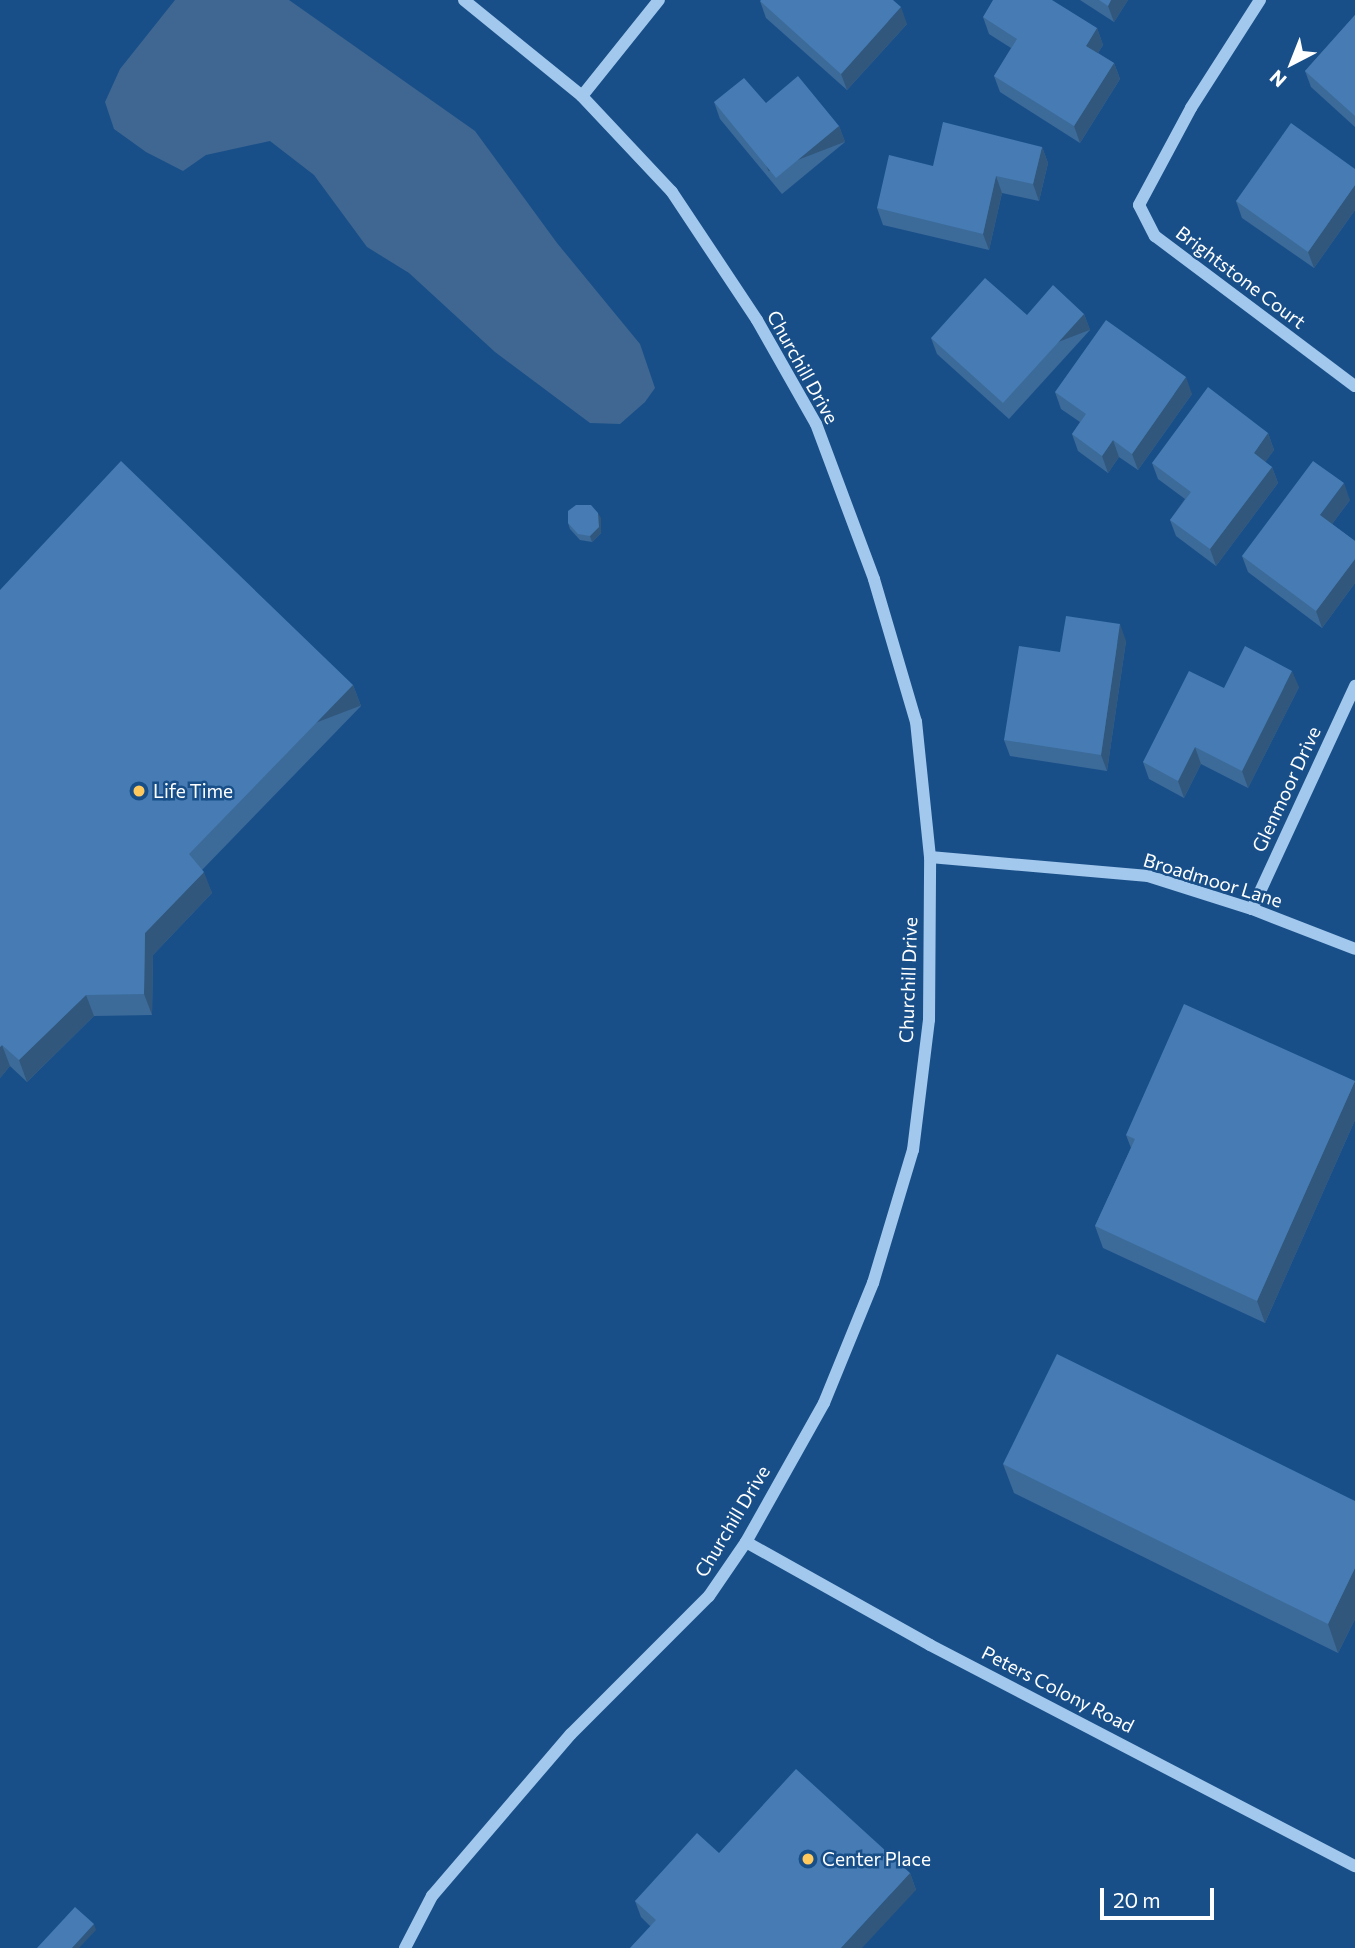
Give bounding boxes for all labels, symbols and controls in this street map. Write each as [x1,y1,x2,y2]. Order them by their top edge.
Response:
north arrow [1257,28,1327,98]
text: N [1265,66,1291,92]
street label: Brightstone Court [1172,221,1310,333]
street label: Churchill Drive [762,306,844,428]
street label: Glenmoor Drive [1247,723,1325,855]
place label: Life Time [153,780,233,802]
marker: Life Time [131,783,147,799]
street label: Broadmoor Lane [1141,848,1285,912]
street label: Churchill Drive [894,917,922,1043]
street label: Churchill Drive [690,1461,774,1581]
street label: Peters Colony Road [978,1641,1138,1737]
place label: Center Place [822,1848,931,1870]
marker: Center Place [800,1851,816,1867]
scale bar [1103,1874,1217,1918]
text: 20 m [1113,1887,1161,1912]

